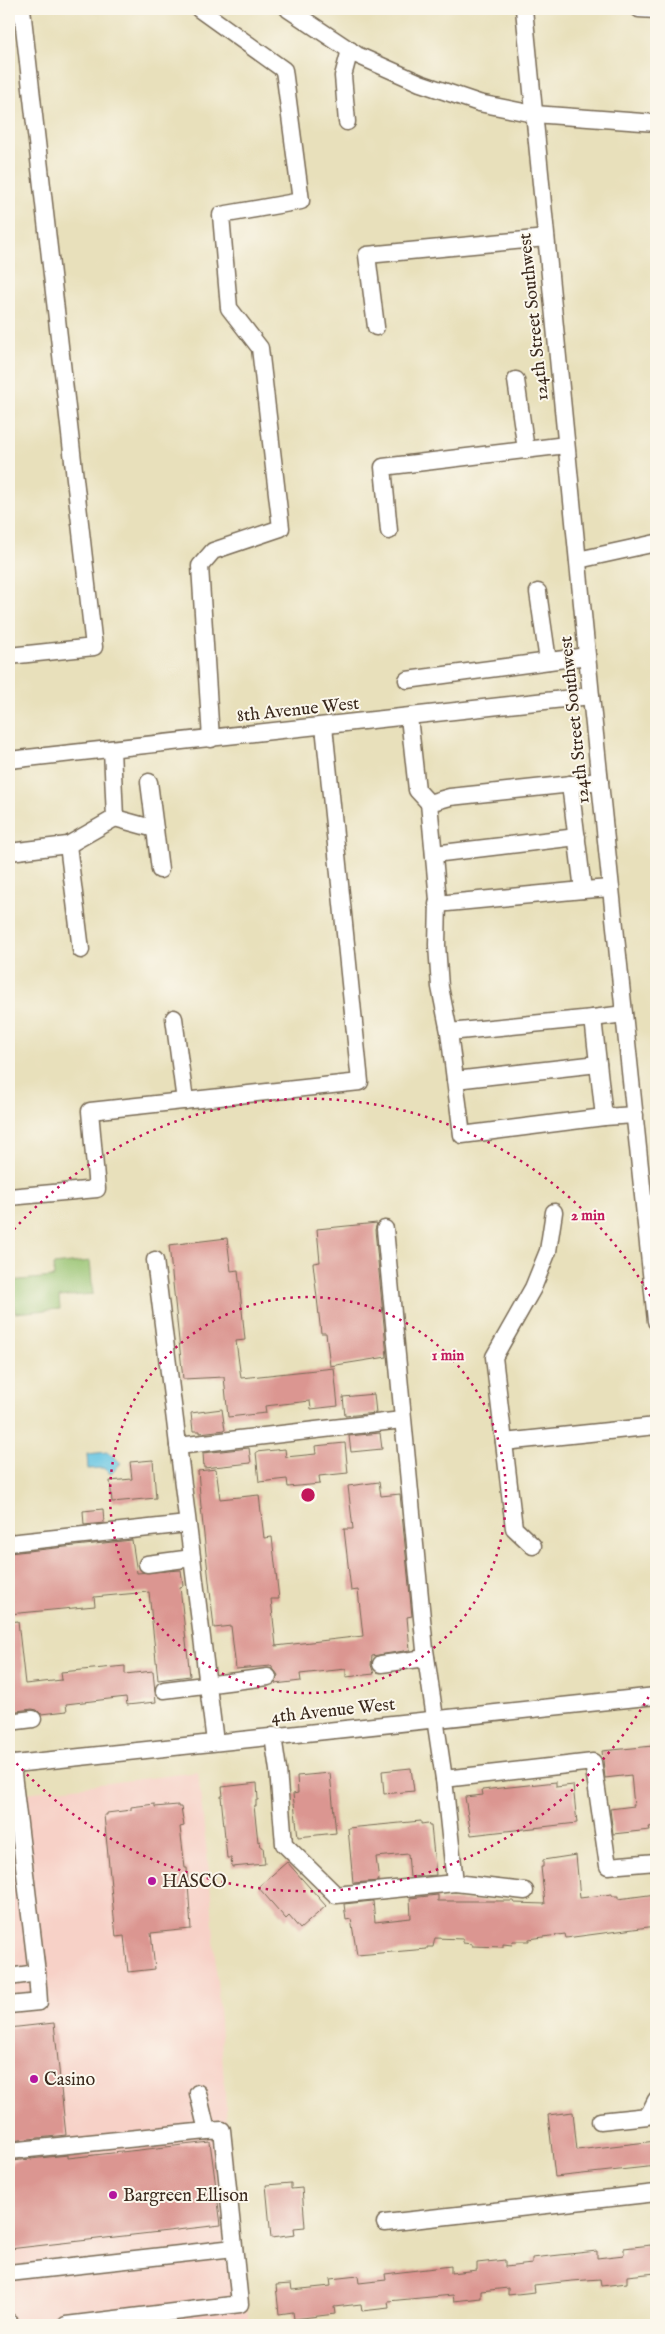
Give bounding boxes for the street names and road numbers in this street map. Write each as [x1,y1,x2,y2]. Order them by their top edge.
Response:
street label: 124th Street Southwest [514,232,555,402]
street label: 124th Street Southwest [555,635,596,805]
street label: 8th Avenue West [236,693,360,728]
street label: 4th Avenue West [270,1694,396,1729]

